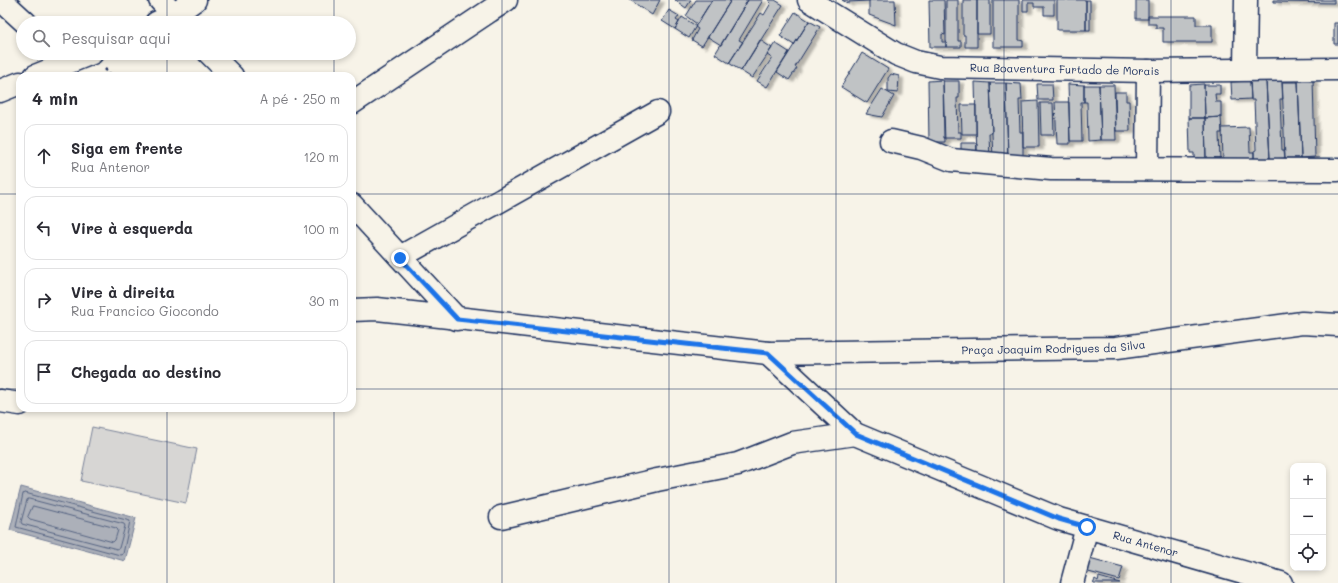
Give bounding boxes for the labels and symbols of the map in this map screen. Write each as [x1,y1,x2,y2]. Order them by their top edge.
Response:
street label: Rua Boaventura Furtado de Morais [970,60,1159,78]
route end [391,249,409,267]
street label: Praça Joaquim Rodrigues da Silva [961,336,1146,357]
route start [1078,518,1096,536]
street label: Rua Antenor [1111,527,1180,560]

